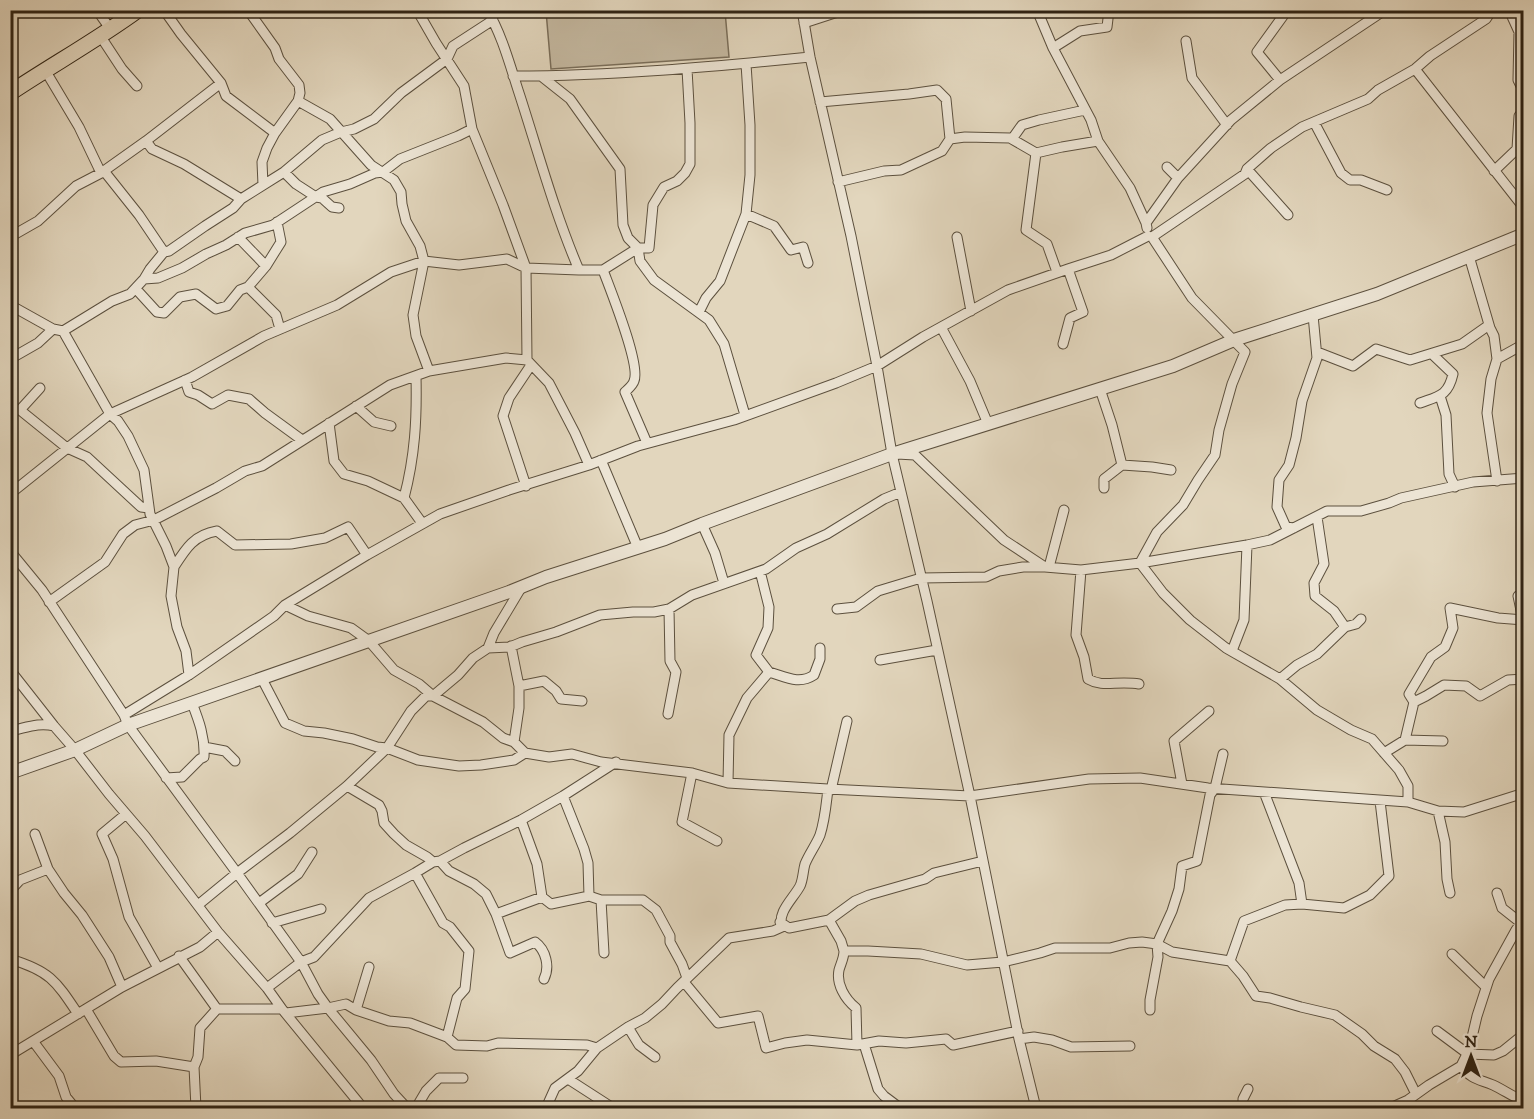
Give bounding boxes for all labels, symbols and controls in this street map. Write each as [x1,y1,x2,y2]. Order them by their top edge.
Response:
north arrow [1441,1026,1501,1086]
text: N [1464,1032,1478,1052]

